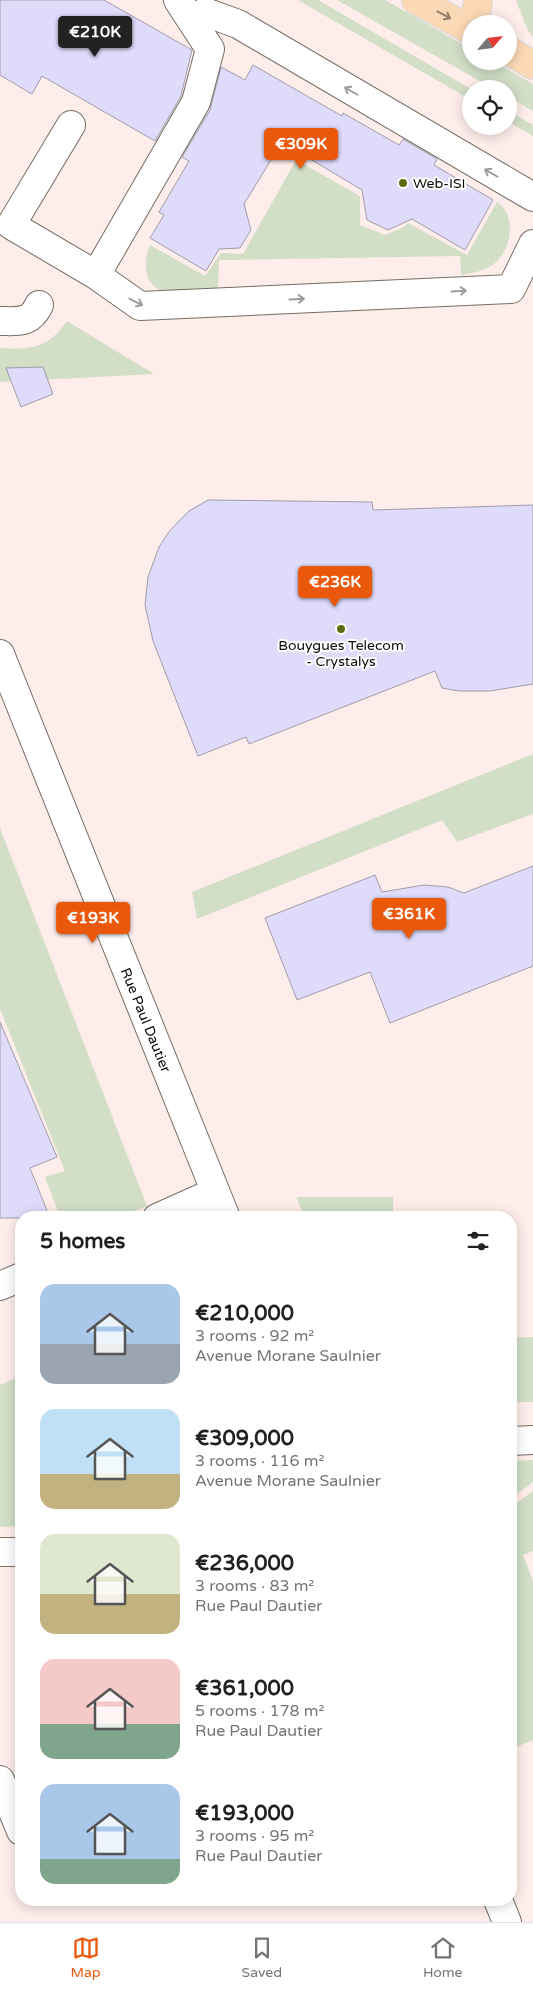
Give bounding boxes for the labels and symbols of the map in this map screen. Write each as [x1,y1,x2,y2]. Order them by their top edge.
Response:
one-way arrow [436,10,451,20]
pin: €210K [60,15,130,58]
north arrow [462,15,518,70]
one-way arrow [344,85,358,95]
pin: €309K [266,128,336,170]
one-way arrow [484,167,498,177]
place label: Web-ISI [413,175,466,192]
marker: Web-ISI [397,177,409,189]
one-way arrow [451,287,467,296]
one-way arrow [289,294,305,303]
one-way arrow [129,297,144,307]
pin: €236K [300,566,370,608]
marker: Bouygues Telecom - Crystalys [335,623,347,635]
place label: Bouygues Telecom - Crystalys [278,637,404,670]
pin: €361K [374,898,444,940]
pin: €193K [58,902,128,944]
street label: Rue Paul Dautier [117,965,175,1076]

